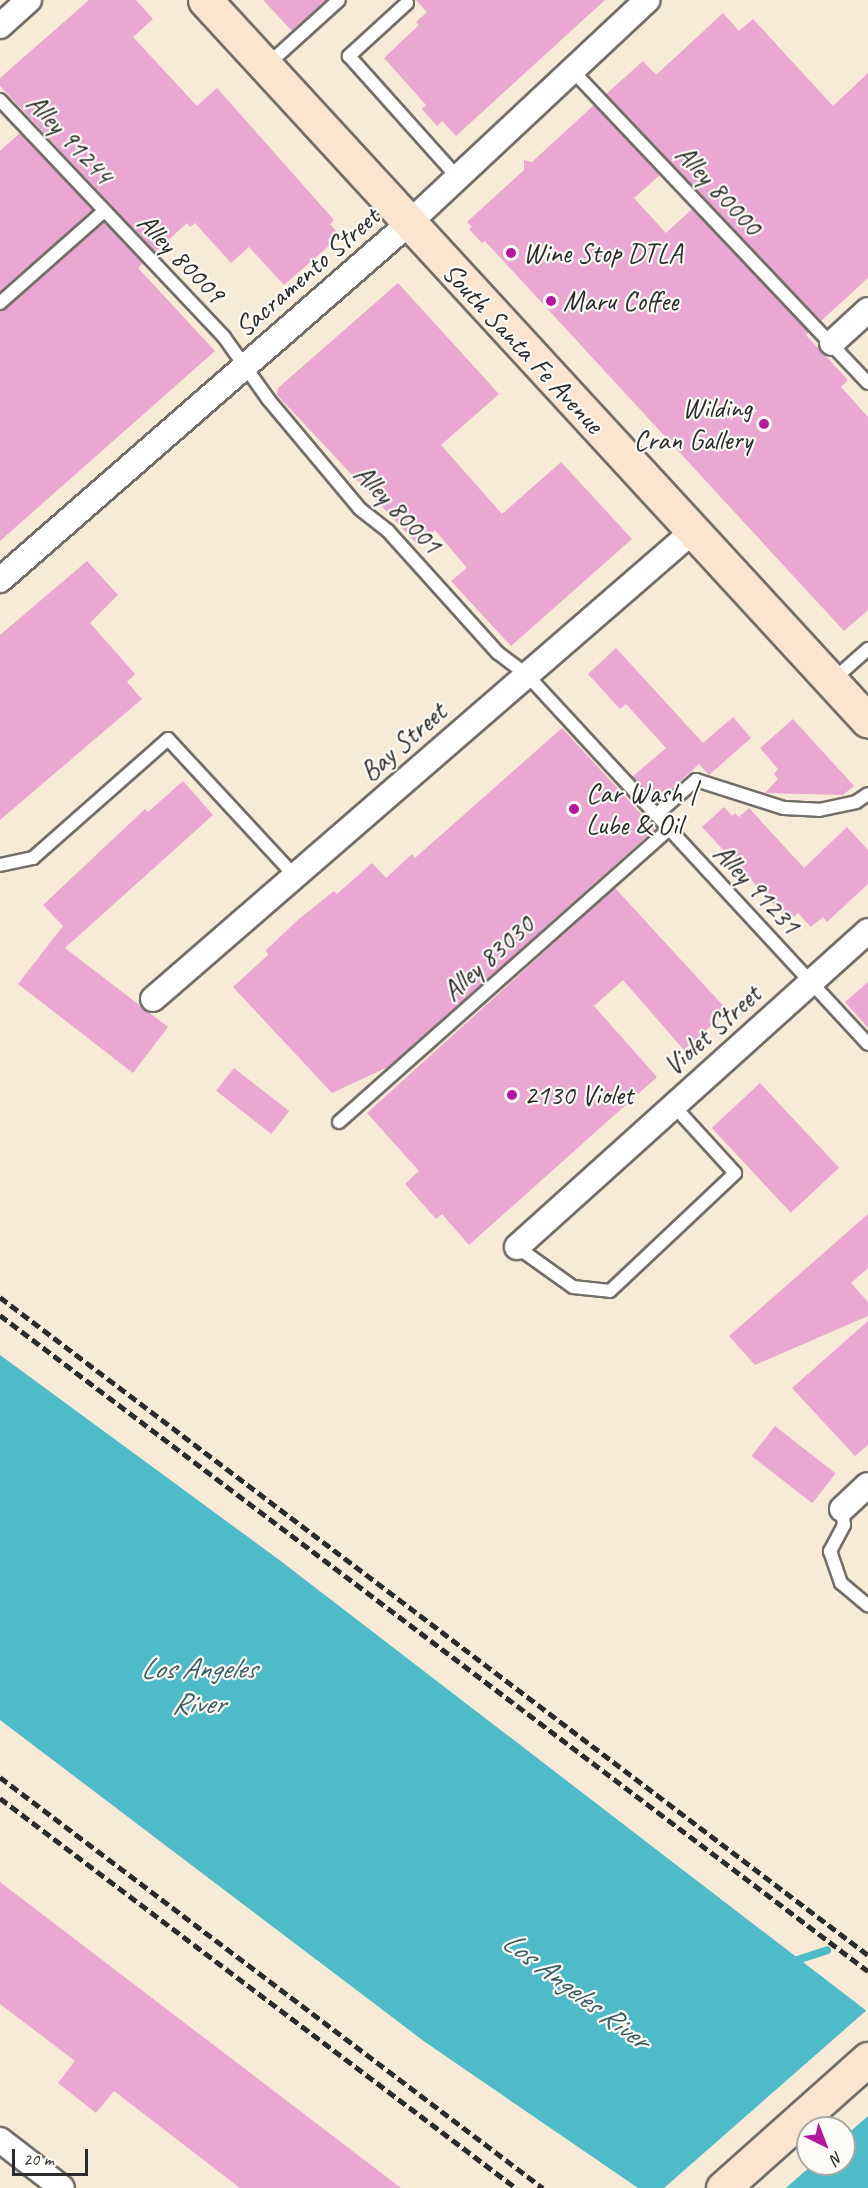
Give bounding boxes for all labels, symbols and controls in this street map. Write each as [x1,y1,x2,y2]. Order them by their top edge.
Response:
street label: Alley 91244 [20,87,120,191]
street label: Alley 80000 [669,138,769,242]
street label: Sacramento Street [228,200,386,344]
street label: Alley 80009 [130,206,232,310]
place label: Wine Stop DTLA [523,236,683,270]
marker: Wine Stop DTLA [504,246,518,260]
street label: South Santa Fe Avenue [436,256,610,440]
place label: Maru Coffee [563,284,678,318]
marker: Maru Coffee [544,294,558,308]
place label: Wilding Cran Gallery [633,391,752,457]
marker: Wilding Cran Gallery [757,417,771,431]
street label: Alley 80001 [347,457,449,561]
street label: Bay Street [353,695,453,789]
place label: Car Wash | Lube & Oil [586,776,699,842]
marker: Car Wash | Lube & Oil [567,802,581,816]
street label: Alley 91231 [707,837,807,941]
street label: Alley 83030 [435,908,541,1008]
street label: Violet Street [656,977,768,1083]
place label: 2130 Violet [524,1078,633,1112]
marker: 2130 Violet [505,1088,519,1102]
water label: Los Angeles River [141,1650,255,1720]
water label: Los Angeles River [496,1923,656,2057]
north arrow [796,2116,856,2176]
scale bar [15,2137,92,2175]
text: N [826,2147,847,2169]
text: 20 m [23,2148,54,2170]

